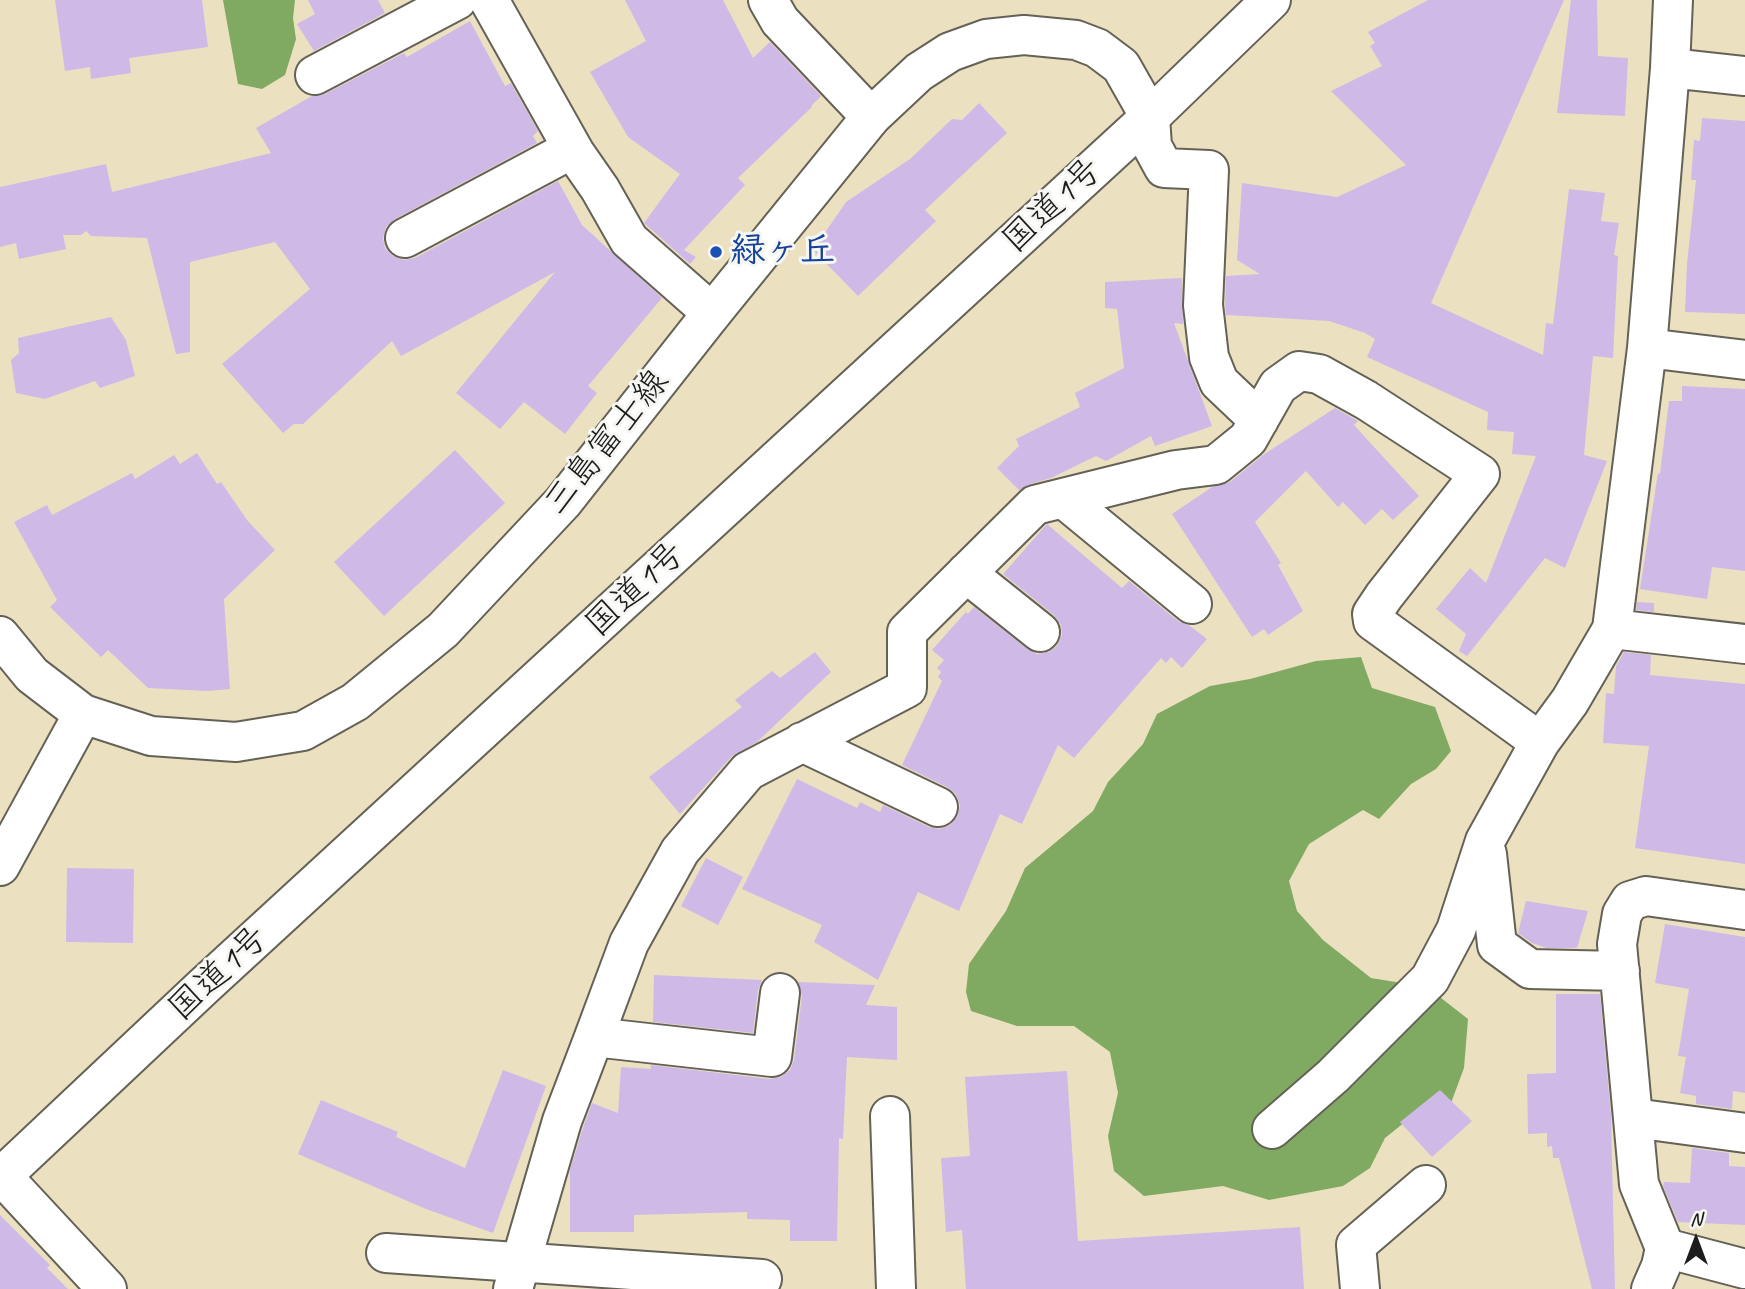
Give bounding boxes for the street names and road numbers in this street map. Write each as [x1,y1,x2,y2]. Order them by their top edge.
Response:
street label: 国道1号 [995,149,1111,263]
street label: 三島富士線 [536,362,678,524]
street label: 国道1号 [578,533,694,647]
street label: 国道1号 [161,917,277,1031]

